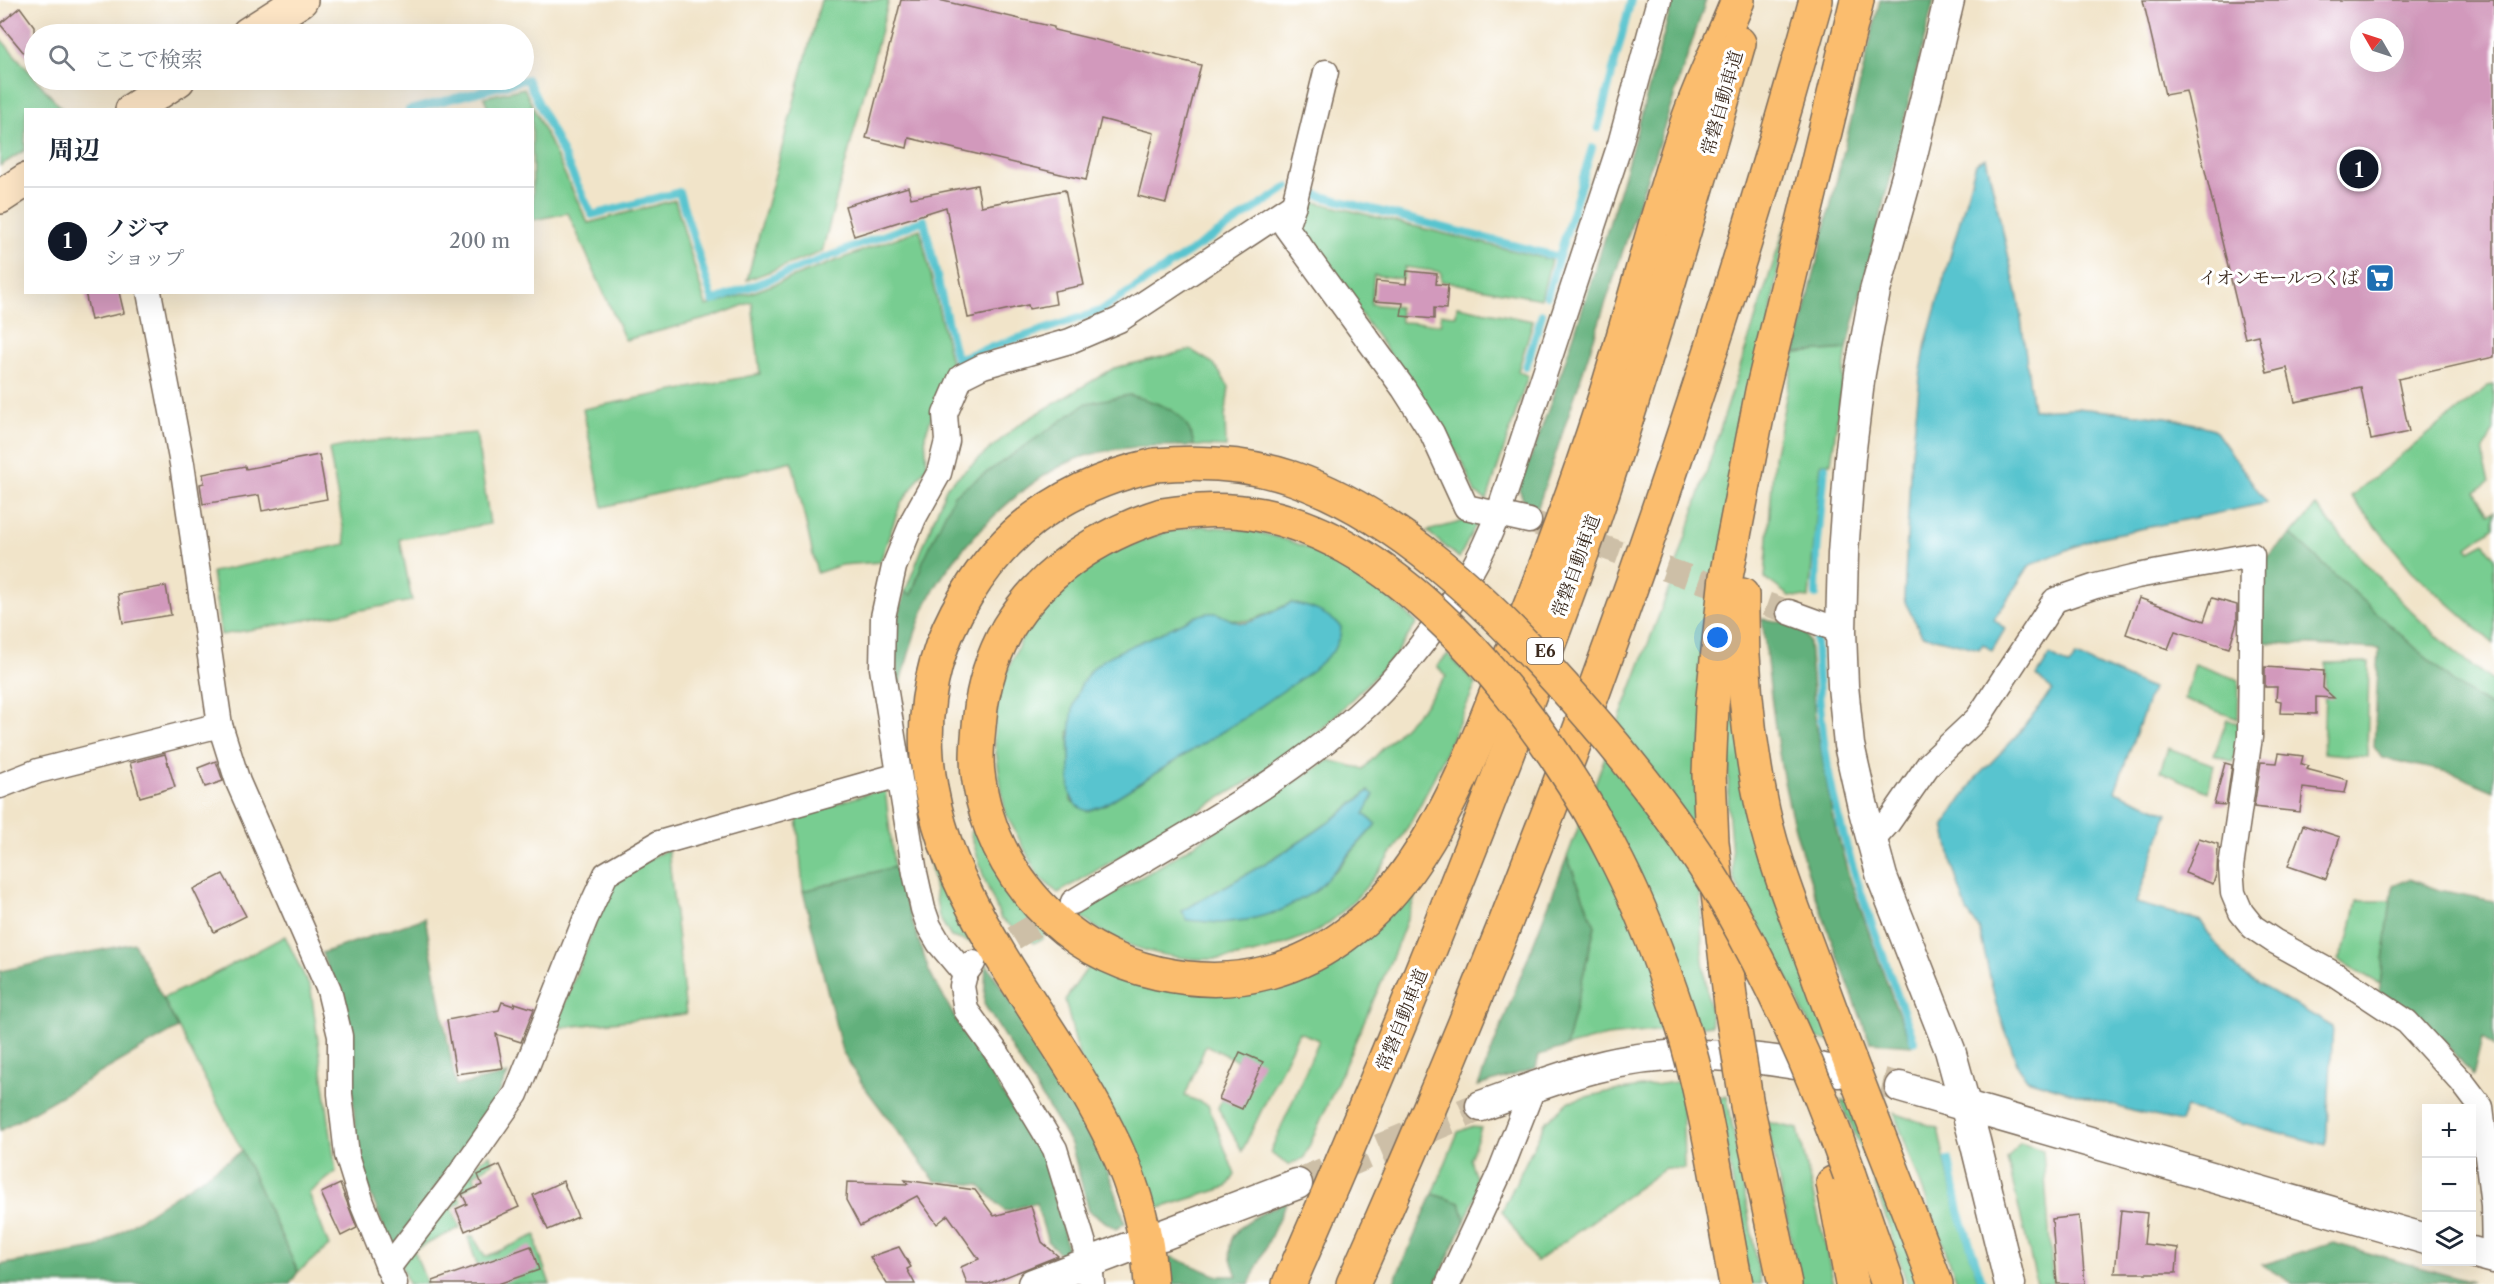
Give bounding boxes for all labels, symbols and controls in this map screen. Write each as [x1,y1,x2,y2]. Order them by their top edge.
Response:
north arrow [2350,18,2404,72]
search box [24,24,534,90]
icon: search [45,41,78,74]
text: ここで検索 [93,46,203,73]
street label: 常磐自動車道 [1697,48,1747,158]
text: 周辺 [48,134,100,166]
pin: 1 [2340,146,2378,192]
text: ノジマ [105,215,170,242]
text: 1 [63,229,72,253]
text: 200 m [449,229,510,253]
text: ショップ [105,246,185,270]
supermarket icon: イオンモールつくば [2364,262,2396,294]
place label: イオンモールつくば [2199,267,2359,289]
street label: 常磐自動車道 [1547,511,1605,621]
your location [1703,623,1732,652]
road number: E6 [1527,638,1563,664]
street label: 常磐自動車道 [1372,966,1432,1074]
map controls [2422,1104,2476,1266]
button: + [2422,1104,2476,1158]
button: − [2422,1158,2476,1212]
button: layers [2422,1212,2476,1266]

